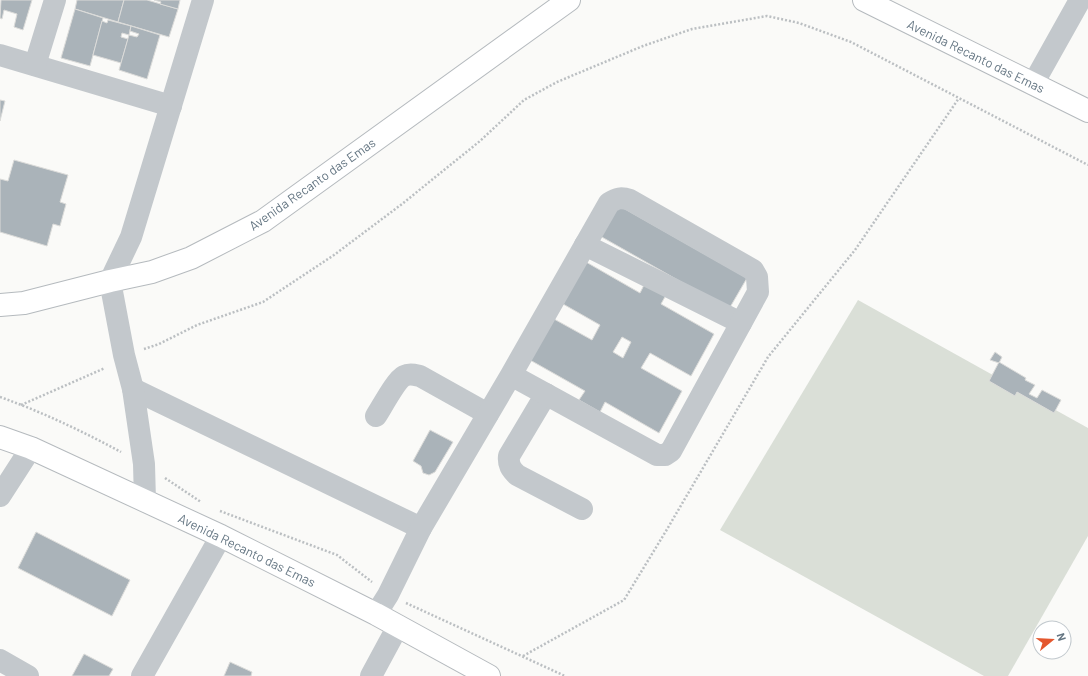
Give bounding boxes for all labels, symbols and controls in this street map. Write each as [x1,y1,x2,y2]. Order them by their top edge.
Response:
street label: Avenida Recanto das Emas [905,16,1047,96]
street label: Avenida Recanto das Emas [246,134,378,234]
street label: Avenida Recanto das Emas [176,510,318,590]
north arrow [1032,620,1072,660]
text: N [1055,631,1069,642]

